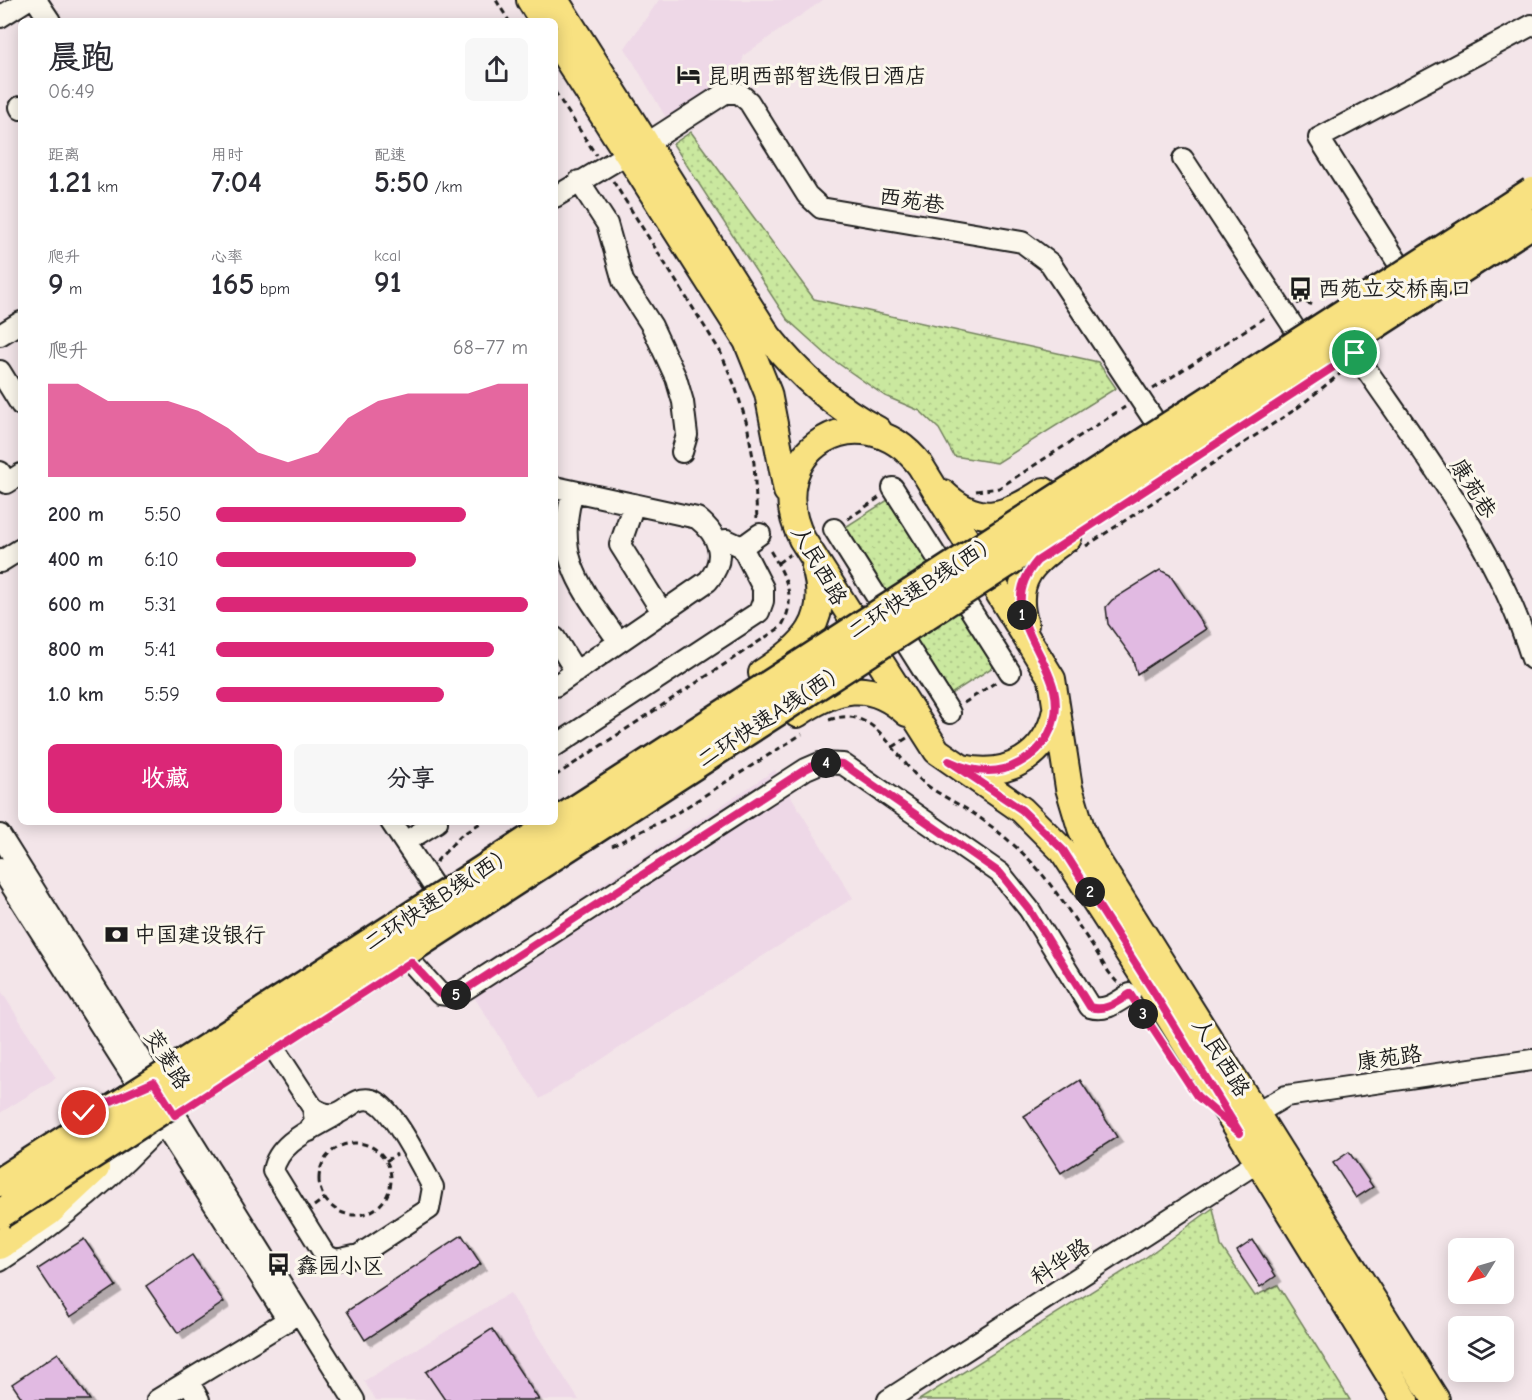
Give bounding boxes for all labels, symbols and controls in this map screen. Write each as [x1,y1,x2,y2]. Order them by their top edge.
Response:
text: 晨跑 [48,38,114,76]
button: share [465,38,528,101]
hotel icon: 昆明西部智选假日酒店 [676,62,702,88]
place label: 昆明西部智选假日酒店 [707,63,927,89]
text: 06:49 [48,80,95,103]
text: 距离 [48,146,80,164]
text: 用时 [211,146,243,164]
text: 配速 [374,146,406,164]
text: 1.21 [48,165,92,200]
text: 7:04 [211,165,262,200]
text: 5:50 [374,165,429,200]
text: km [92,178,118,196]
text: /km [429,178,463,196]
street label: 西苑巷 [877,183,946,219]
text: kcal [374,247,401,265]
text: 爬升 [48,248,80,266]
text: 心率 [211,248,243,266]
text: 91 [374,265,401,300]
text: 9 [48,267,64,302]
text: 165 [211,267,254,302]
bus stop icon: 西苑立交桥南口 [1287,275,1313,301]
place label: 西苑立交桥南口 [1318,276,1472,302]
text: m [64,280,82,298]
text: bpm [254,280,290,298]
pin [1329,327,1380,378]
text: 68–77 m [453,336,528,359]
icon: arrive [1338,336,1371,369]
text: 爬升 [48,339,88,362]
street label: 康苑巷 [1445,454,1502,523]
text: 200 m [48,503,104,526]
text: 5:50 [144,503,181,526]
street label: 人民西路 [786,521,852,610]
street label: 二环快速B线(西) [843,535,992,645]
text: 400 m [48,548,103,571]
text: 6:10 [144,548,179,571]
text: 600 m [48,593,104,616]
text: 5:31 [144,593,177,616]
pin: 1 [1007,600,1037,630]
text: 1 [1019,606,1025,624]
text: 800 m [48,638,104,661]
text: 5:41 [144,638,176,661]
street label: 二环快速A线(西) [692,664,841,773]
text: 1.0 km [48,683,104,706]
text: 5:59 [144,683,180,706]
button: 收藏 [48,744,282,813]
button: 分享 [294,744,528,813]
pin: 4 [811,748,841,778]
text: 4 [822,754,830,772]
street label: 二环快速B线(西) [359,847,508,957]
pin: 2 [1075,877,1105,907]
text: 2 [1086,883,1094,901]
bank icon: 中国建设银行 [103,921,129,947]
place label: 中国建设银行 [134,922,266,948]
pin: 5 [441,980,471,1010]
text: 5 [452,986,460,1004]
pin: 3 [1128,999,1158,1029]
text: 3 [1139,1005,1147,1023]
street label: 人民西路 [1187,1013,1255,1102]
street label: 茭菱路 [139,1025,196,1094]
street label: 康苑路 [1355,1041,1424,1075]
pin [58,1087,109,1138]
icon: check [67,1096,100,1129]
street label: 科华路 [1026,1233,1095,1291]
north arrow [1448,1238,1514,1304]
map controls [1448,1238,1514,1382]
bus stop icon: 鑫园小区 [265,1252,291,1278]
place label: 鑫园小区 [296,1253,384,1279]
button: layers [1448,1316,1514,1382]

